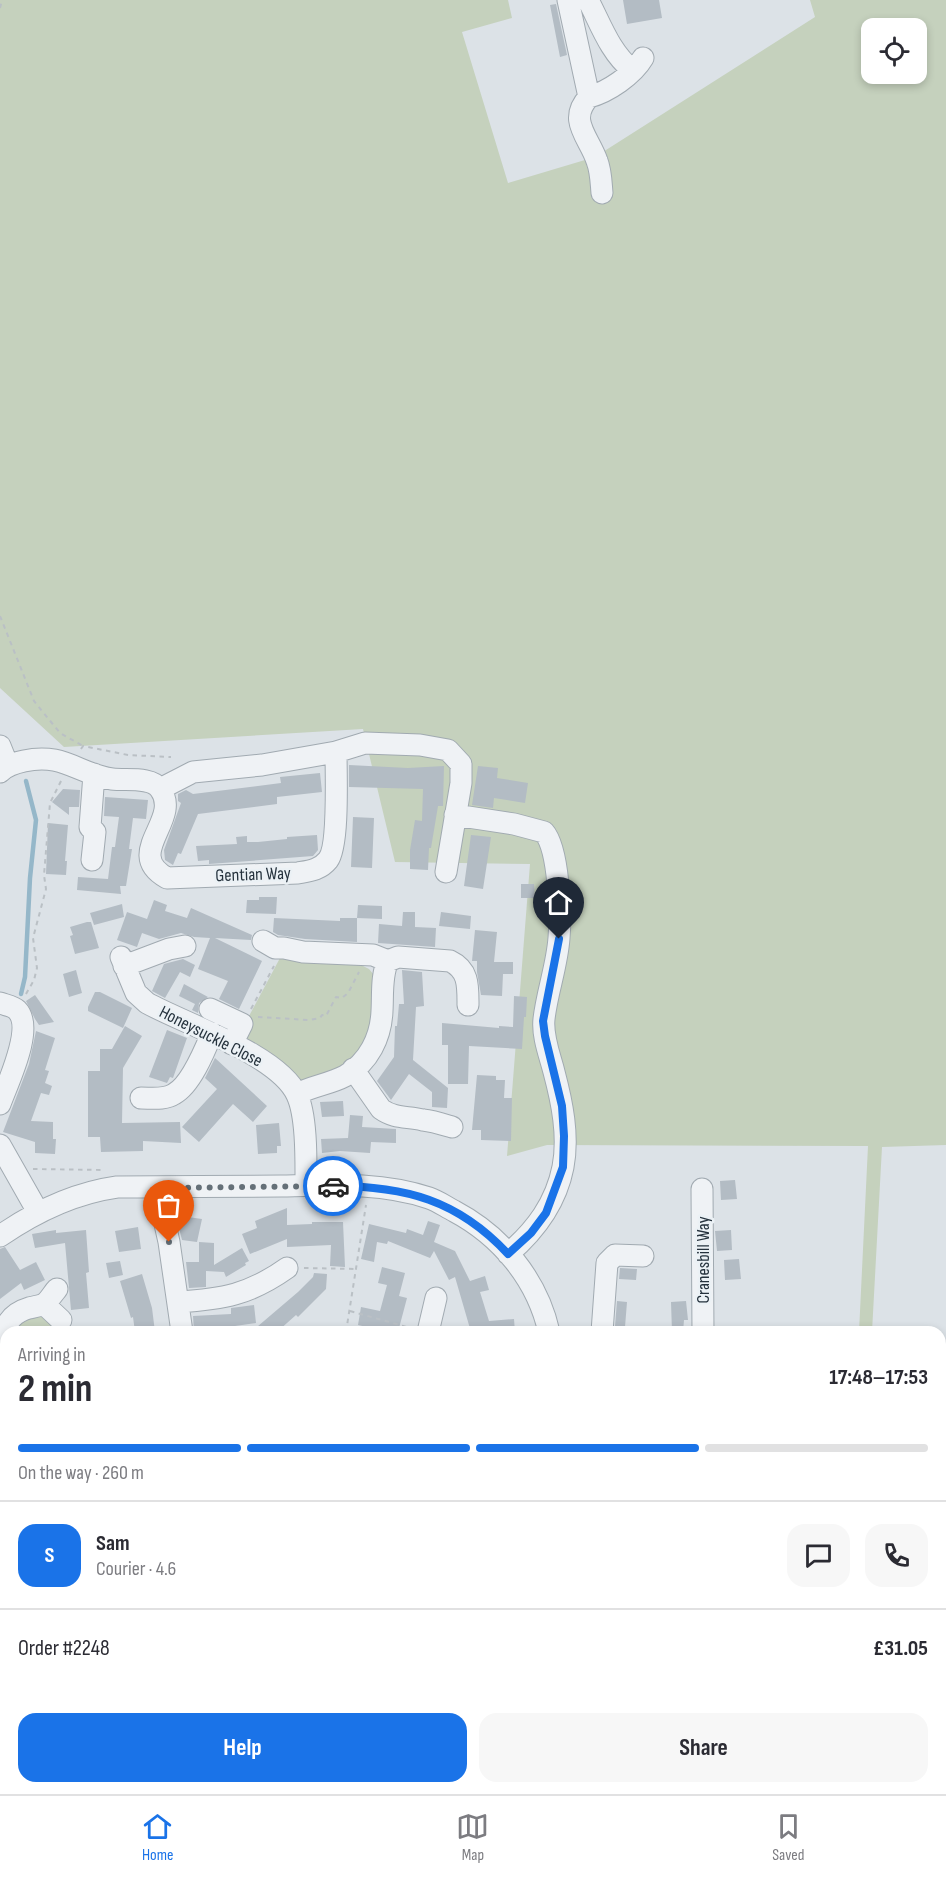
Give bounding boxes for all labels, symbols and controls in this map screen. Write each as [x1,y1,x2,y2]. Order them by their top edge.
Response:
map controls [861,18,927,84]
button: locate [861,18,927,84]
street label: Gentian Way [215,863,291,886]
pin [533,877,584,939]
icon: home [542,886,575,919]
street label: Honeysuckle Close [156,1001,266,1071]
courier [303,1156,363,1216]
icon: car [317,1170,350,1203]
pin [143,1180,194,1242]
icon: bag [152,1189,185,1222]
street label: Cranesbill Way [693,1216,714,1304]
text: Arriving in [18,1343,86,1367]
text: 17:48–17:53 [829,1364,928,1391]
text: 2 min [18,1366,92,1413]
text: On the way · 260 m [18,1461,144,1485]
button: chat [787,1524,850,1587]
button: phone [865,1524,928,1587]
text: Sam [96,1530,130,1557]
text: S [45,1542,54,1569]
text: Courier · 4.6 [96,1557,176,1581]
text: Order #2248 [18,1635,110,1662]
text: £31.05 [873,1635,928,1662]
button: Help [18,1713,467,1782]
button: Share [479,1713,928,1782]
tab: Home [141,1810,174,1865]
tab: Map [456,1810,489,1865]
tab: Saved [772,1810,805,1865]

